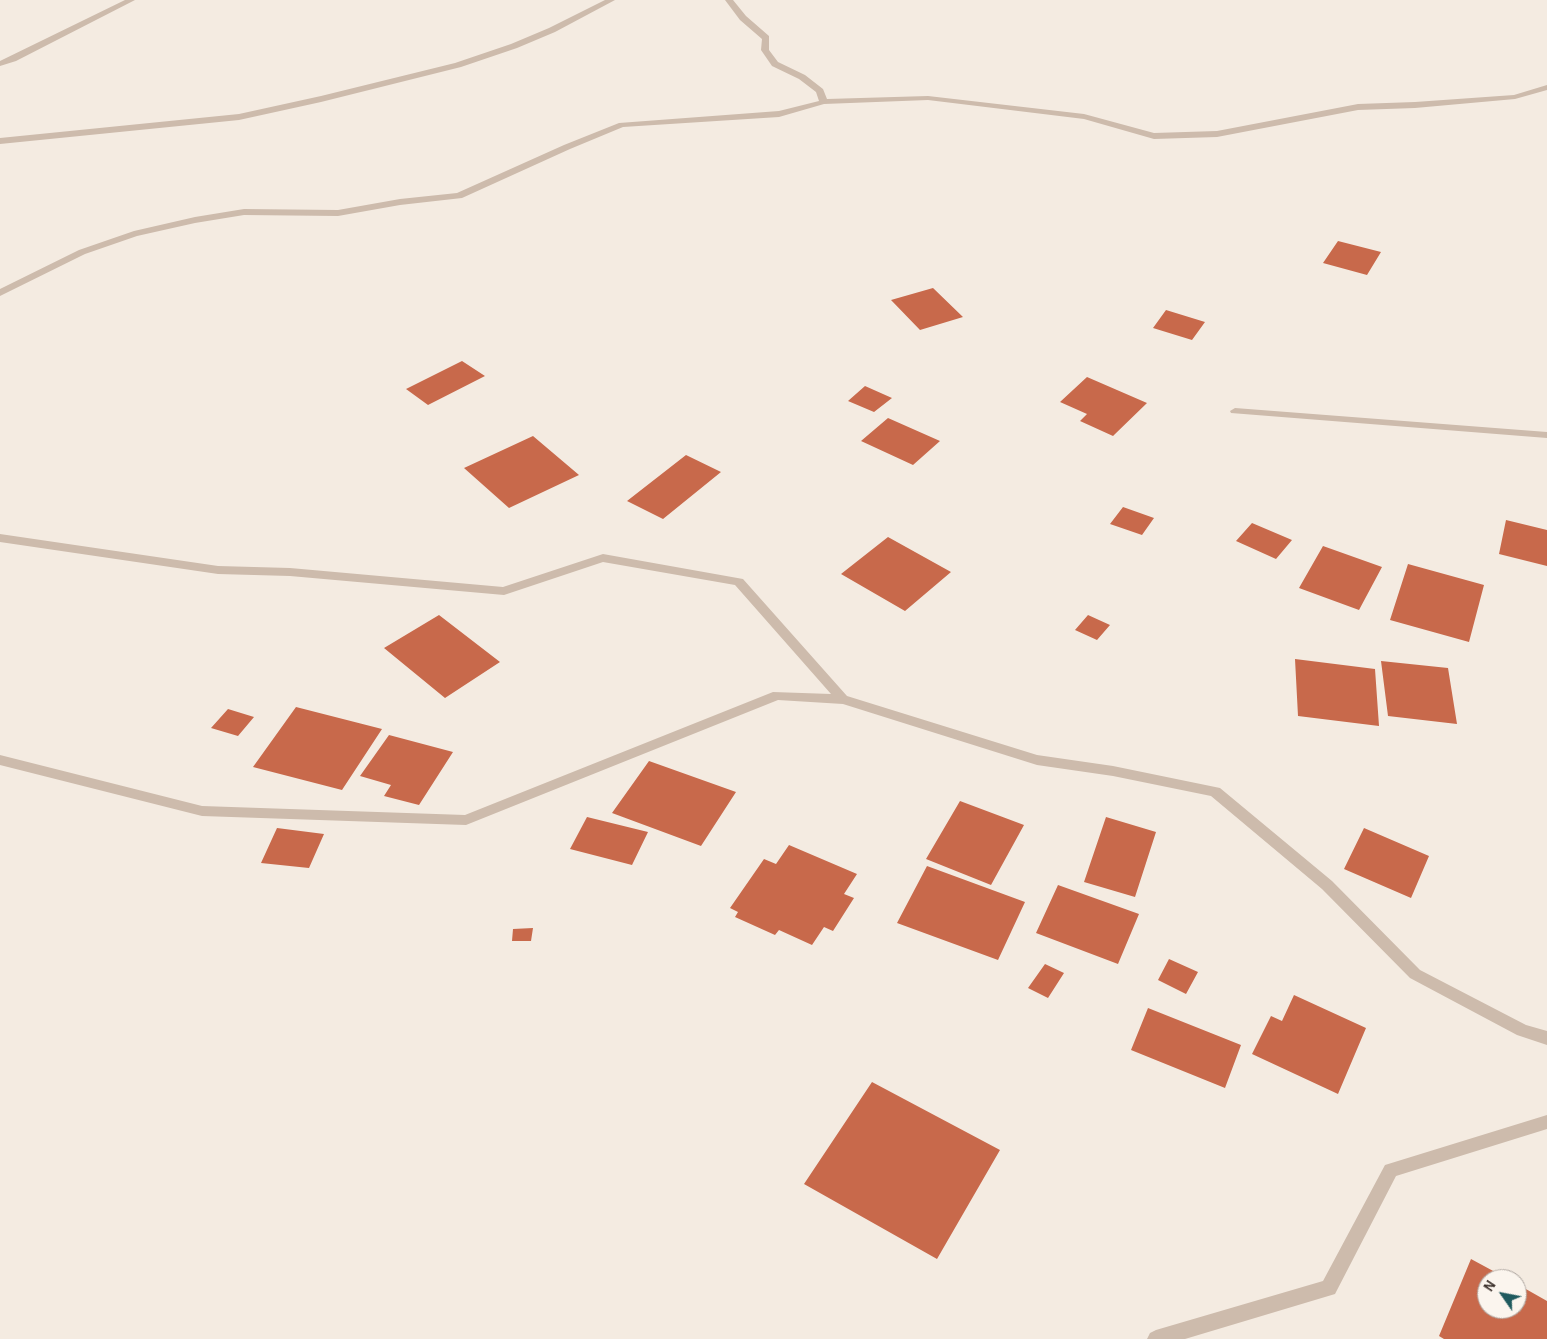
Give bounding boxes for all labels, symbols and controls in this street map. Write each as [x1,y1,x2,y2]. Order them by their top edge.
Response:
north arrow [1477,1269,1527,1319]
text: N [1482,1278,1499,1294]

